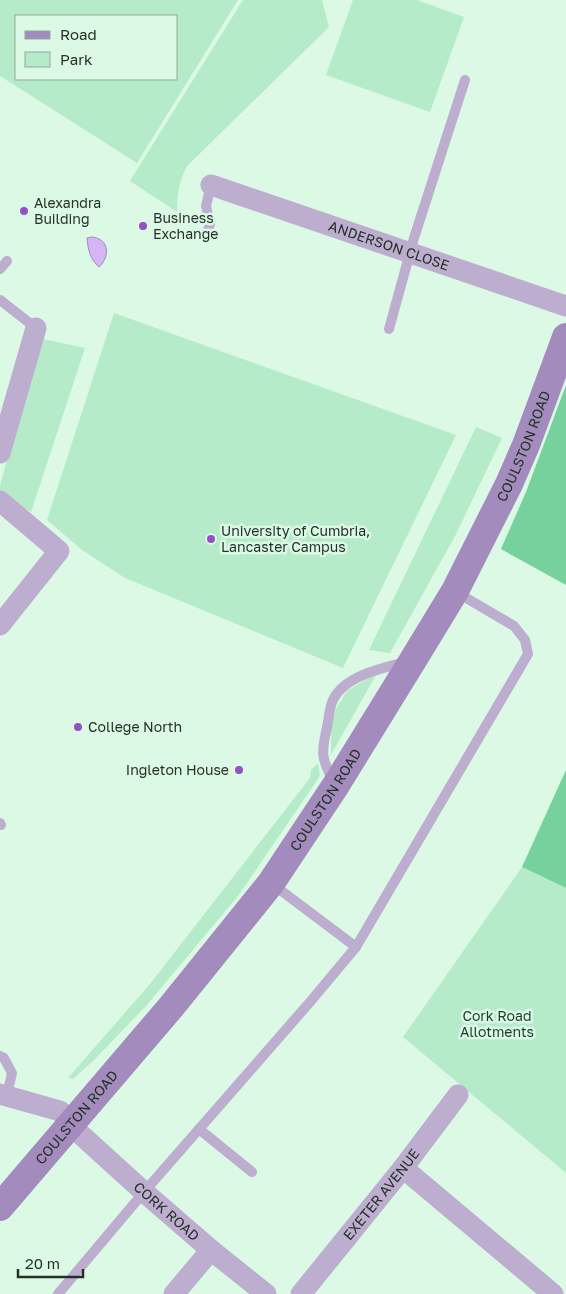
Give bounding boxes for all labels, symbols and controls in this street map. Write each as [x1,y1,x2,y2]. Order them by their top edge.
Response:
legend [15,15,178,80]
text: Road [60,25,97,43]
text: Park [60,50,93,68]
place label: Alexandra Building [34,194,101,227]
marker: Alexandra Building [18,205,30,217]
place label: Business Exchange [153,209,218,242]
street label: ANDERSON CLOSE [327,217,452,274]
marker: Business Exchange [137,220,149,232]
street label: COULSTON ROAD [493,388,553,504]
place label: University of Cumbria, Lancaster Campus [221,522,370,555]
marker: University of Cumbria, Lancaster Campus [205,533,217,545]
place label: College North [88,718,182,735]
marker: College North [72,721,84,733]
street label: COULSTON ROAD [286,745,364,854]
place label: Ingleton House [126,761,229,778]
marker: Ingleton House [233,764,245,776]
park label: Cork Road Allotments [460,1007,534,1040]
street label: COULSTON ROAD [31,1066,121,1168]
street label: EXETER AVENUE [339,1145,423,1243]
street label: CORK ROAD [131,1178,203,1244]
scale bar [18,1246,82,1278]
text: 20 m [25,1254,60,1272]

